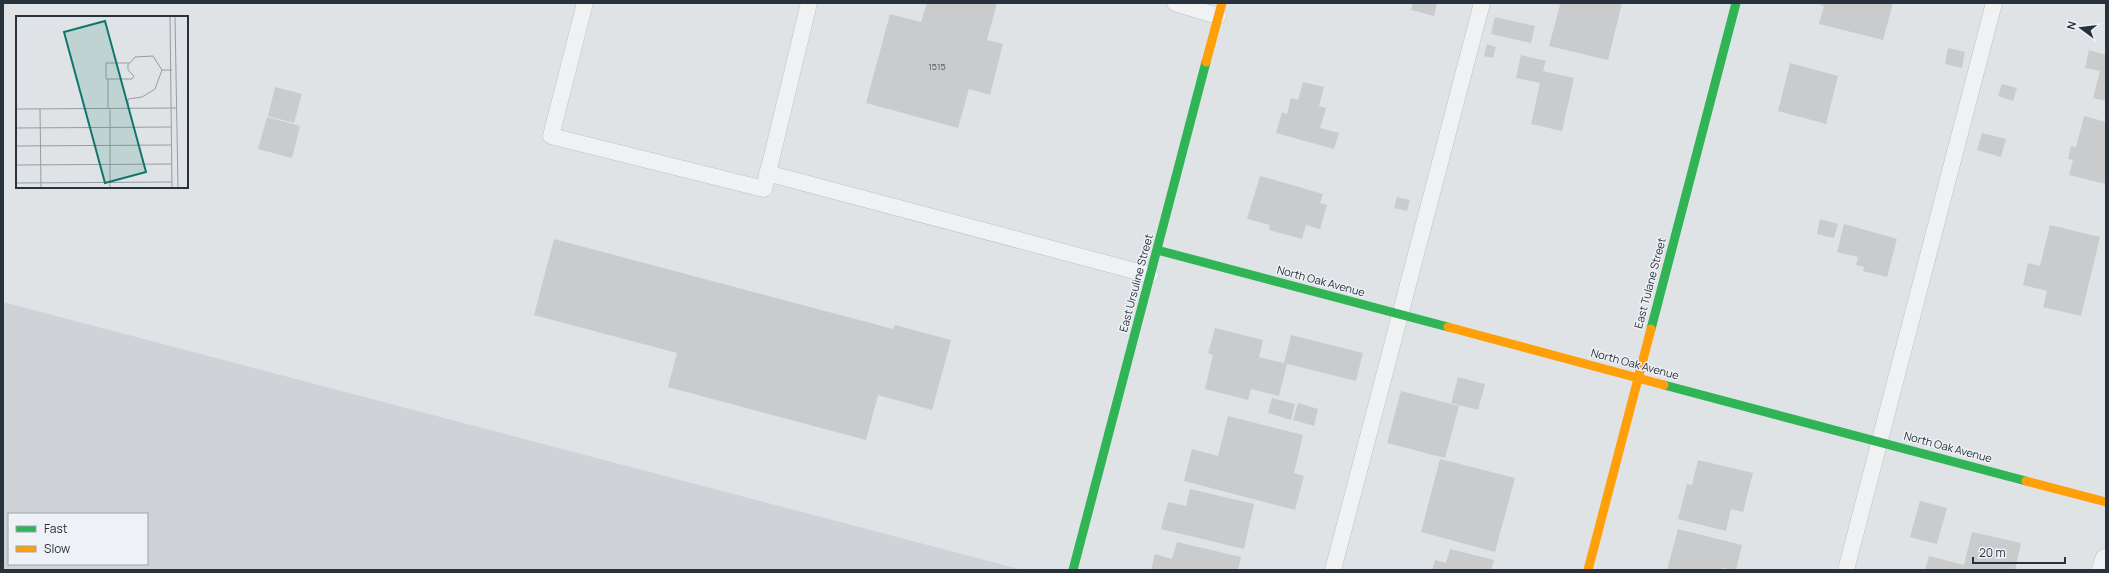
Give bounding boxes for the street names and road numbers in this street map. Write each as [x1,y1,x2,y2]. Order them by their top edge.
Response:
street label: East Ursuline Street [1115,232,1156,334]
street label: East Tulane Street [1630,236,1669,330]
street label: North Oak Avenue [1275,262,1367,300]
street label: North Oak Avenue [1589,345,1681,383]
street label: North Oak Avenue [1902,428,1994,466]

